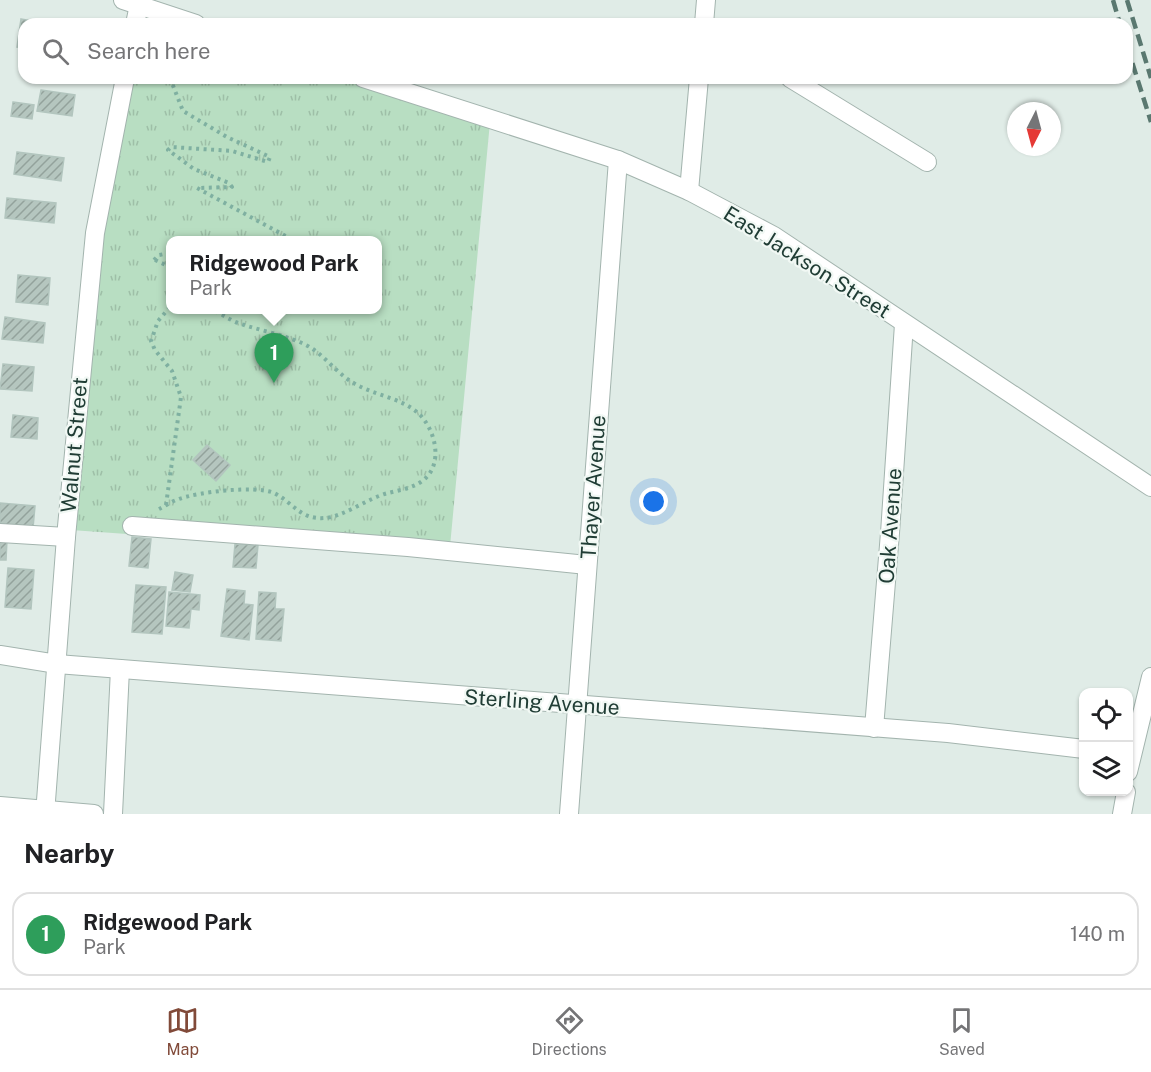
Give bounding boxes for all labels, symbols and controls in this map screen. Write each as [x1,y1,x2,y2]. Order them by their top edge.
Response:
search box [18,18,1133,84]
icon: search [39,35,72,68]
text: Search here [87,38,211,64]
north arrow [1007,102,1061,156]
street label: East Jackson Street [719,201,895,323]
popup [166,236,382,314]
text: Ridgewood Park [189,250,359,276]
text: Park [189,276,232,300]
pin: 1 [254,334,294,383]
street label: Walnut Street [56,376,92,514]
street label: Thayer Avenue [576,414,610,560]
street label: Oak Avenue [873,467,907,585]
your location [639,487,668,516]
street label: Sterling Avenue [463,684,621,720]
map controls [1079,688,1133,796]
button: locate [1079,688,1133,742]
button: layers [1079,742,1133,796]
text: Nearby [24,838,114,869]
text: Ridgewood Park [83,909,252,935]
text: 1 [41,922,50,946]
text: 140 m [1070,922,1125,946]
text: Park [83,935,126,959]
tab: Map [166,1004,199,1059]
tab: Directions [532,1004,607,1059]
tab: Saved [939,1004,985,1059]

